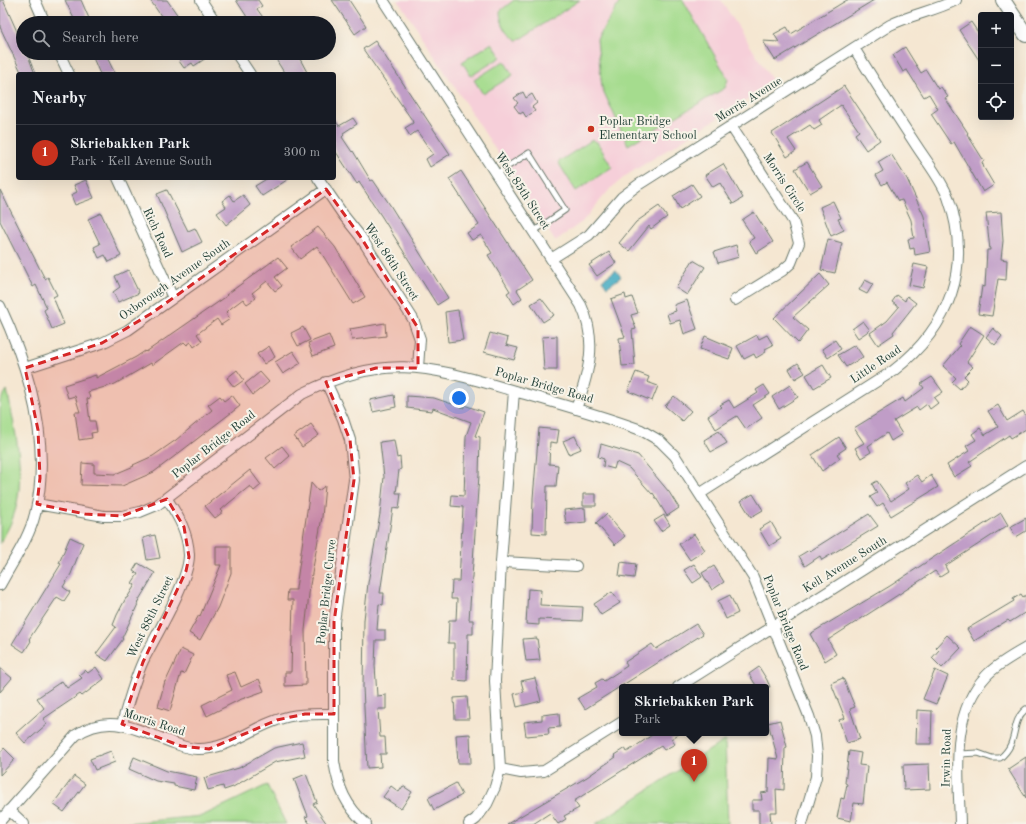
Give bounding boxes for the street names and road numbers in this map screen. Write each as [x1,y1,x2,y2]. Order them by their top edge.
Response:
street label: Morris Avenue [714,75,785,125]
street label: West 85th Street [493,150,552,232]
street label: Morris Circle [760,151,808,215]
street label: Rich Road [140,206,174,260]
street label: West 86th Street [362,221,420,303]
street label: Oxborough Avenue South [117,237,233,323]
street label: Little Road [848,344,904,386]
street label: Poplar Bridge Road [493,366,595,406]
street label: Poplar Bridge Road [170,409,258,481]
street label: Kell Avenue South [801,534,889,596]
street label: Poplar Bridge Curve [315,538,339,645]
street label: Poplar Bridge Road [760,573,810,673]
street label: West 88th Street [126,574,176,660]
street label: Morris Road [122,707,186,739]
street label: Irwin Road [940,729,954,787]

